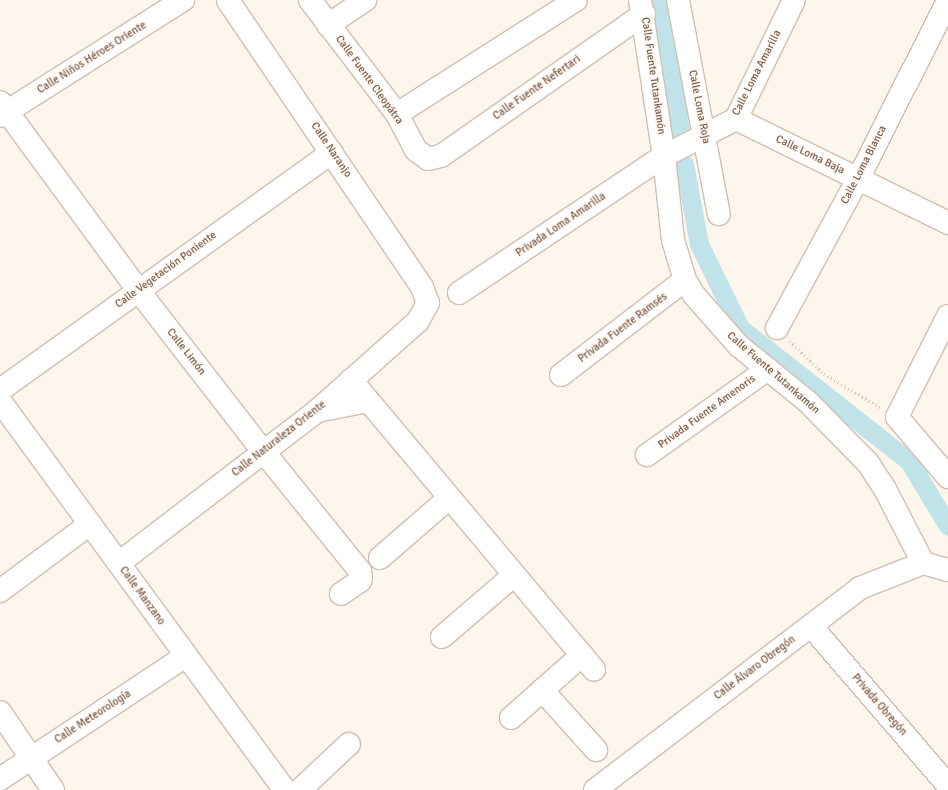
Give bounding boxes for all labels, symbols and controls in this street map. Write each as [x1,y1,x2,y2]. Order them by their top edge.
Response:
street label: Calle Fuente Tutankamón [638,16,668,136]
street label: Calle Niños Héroes Oriente [35,19,149,97]
street label: Calle Loma Amarilla [730,28,784,118]
street label: Calle Fuente Cleopátra [332,33,406,127]
street label: Calle Fuente Nefertari [491,53,583,123]
street label: Calle Loma Roja [685,69,713,145]
street label: Calle Naranjo [308,120,354,180]
street label: Calle Loma Blanca [838,123,890,207]
street label: Calle Loma Baja [773,133,847,177]
street label: Privada Loma Amarilla [513,190,609,260]
street label: Calle Vegetación Poniente [113,229,219,311]
street label: Privada Fuente Ramsés [576,290,670,366]
street label: Calle Limón [164,326,208,378]
street label: Calle Fuente Tutankamón [724,329,822,417]
street label: Privada Fuente Amenoris [656,372,758,452]
street label: Calle Naturaleza Oriente [229,398,329,480]
street label: Calle Manzano [116,564,168,628]
street label: Calle Álvaro Obregón [712,633,798,703]
street label: Privada Obregón [849,671,909,739]
street label: Calle Meteorología [52,687,134,747]

